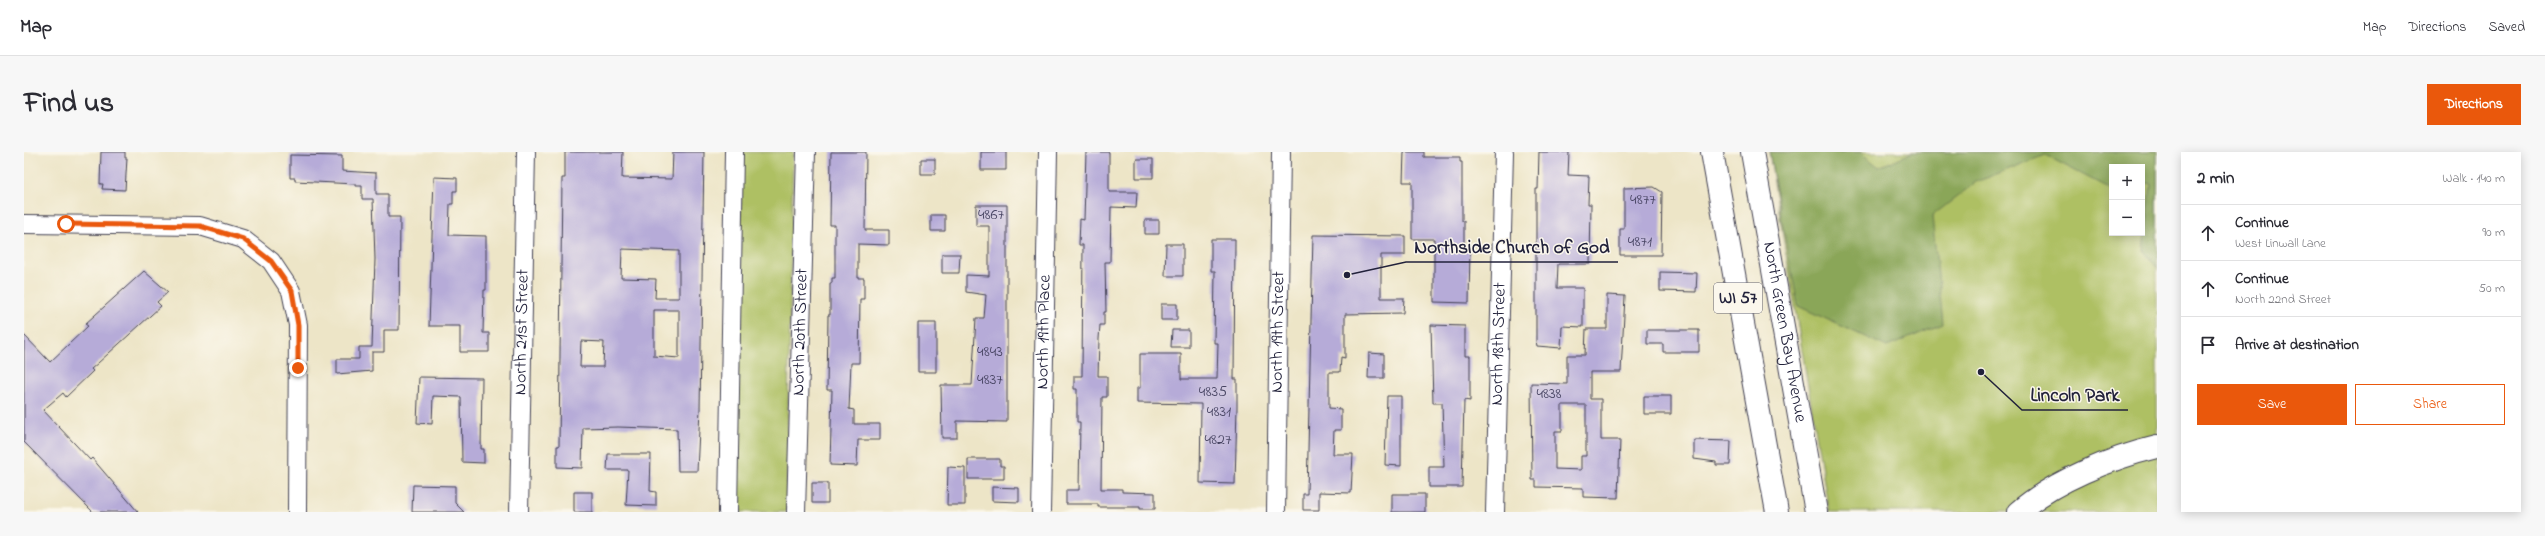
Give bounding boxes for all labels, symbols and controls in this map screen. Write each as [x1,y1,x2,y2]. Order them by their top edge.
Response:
text: Map [20,14,52,41]
text: Map [2363,17,2386,38]
text: Directions [2408,17,2466,38]
text: Saved [2488,17,2525,38]
text: Find us [24,84,114,125]
button: Directions [2427,84,2521,125]
map controls [2109,164,2145,236]
button: + [2109,164,2145,200]
text: 2 min [2197,166,2234,191]
text: Walk · 140 m [2442,169,2505,188]
house number: 4877 [1630,188,1656,212]
button: − [2109,200,2145,236]
house number: 4867 [978,203,1005,227]
text: Continue [2235,212,2289,234]
route start [57,215,75,233]
icon: ahead [2197,222,2219,244]
text: 90 m [2482,223,2505,242]
house number: 4871 [1628,230,1652,254]
callout: Northside Church of God [1406,231,1618,262]
text: West Linwall Lane [2235,234,2326,253]
text: Northside Church of God [1414,235,1610,262]
street label: North Green Bay Avenue [1755,240,1813,425]
street label: North 20th Street [786,268,816,396]
text: Continue [2235,268,2289,290]
street label: North 21st Street [508,269,537,395]
street label: North 19th Street [1265,271,1292,393]
street label: North 19th Place [1030,274,1059,390]
icon: ahead [2197,278,2219,300]
text: 50 m [2479,279,2505,298]
street label: North 18th Street [1485,282,1514,406]
road number: WI 57 [1714,283,1762,313]
text: North 22nd Street [2235,290,2331,309]
icon: arrive [2197,334,2219,356]
text: Arrive at destination [2235,334,2359,356]
house number: 4843 [977,340,1003,364]
route end [289,359,307,377]
house number: 4837 [977,368,1003,392]
callout: Lincoln Park [2022,379,2128,410]
house number: 4835 [1199,380,1227,404]
house number: 4838 [1536,382,1562,406]
text: Lincoln Park [2030,383,2120,410]
button: Save [2197,384,2347,425]
button: Share [2355,384,2505,425]
house number: 4831 [1207,400,1231,424]
house number: 4827 [1204,428,1232,452]

